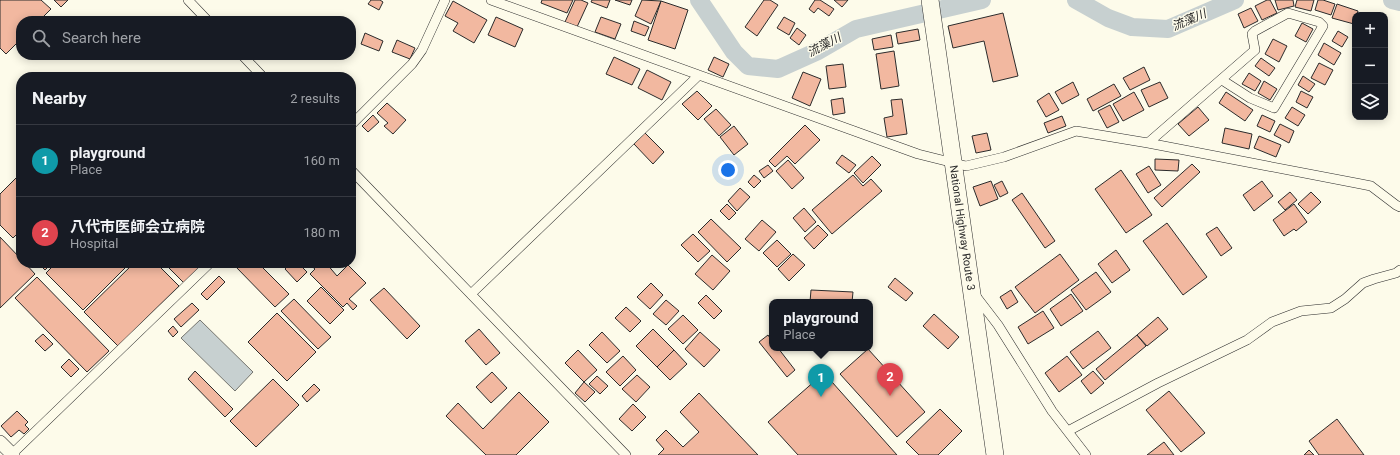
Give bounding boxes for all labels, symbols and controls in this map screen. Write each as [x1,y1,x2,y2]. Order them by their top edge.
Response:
water label: 流藻川 [1170,6,1210,33]
map controls [1352,12,1388,120]
button: + [1352,12,1388,48]
search box [16,16,356,60]
icon: search [30,27,52,49]
text: Search here [62,29,141,47]
water label: 流藻川 [805,29,845,60]
button: − [1352,48,1388,84]
button: layers [1352,84,1388,120]
text: Nearby [32,88,87,108]
text: 2 results [290,91,340,106]
text: playground [70,144,145,162]
text: 1 [41,153,49,168]
text: 160 m [303,153,340,168]
your location [718,160,738,180]
text: Place [70,162,102,177]
street label: National Highway Route 3 [947,164,977,291]
text: 八代市医師会立病院 [70,218,205,236]
text: 2 [41,225,49,240]
text: 180 m [303,225,340,240]
text: Hospital [70,236,118,251]
popup [769,299,873,351]
text: playground [783,309,859,327]
text: Place [783,327,815,342]
pin: 2 [877,363,903,396]
pin: 1 [808,364,834,397]

